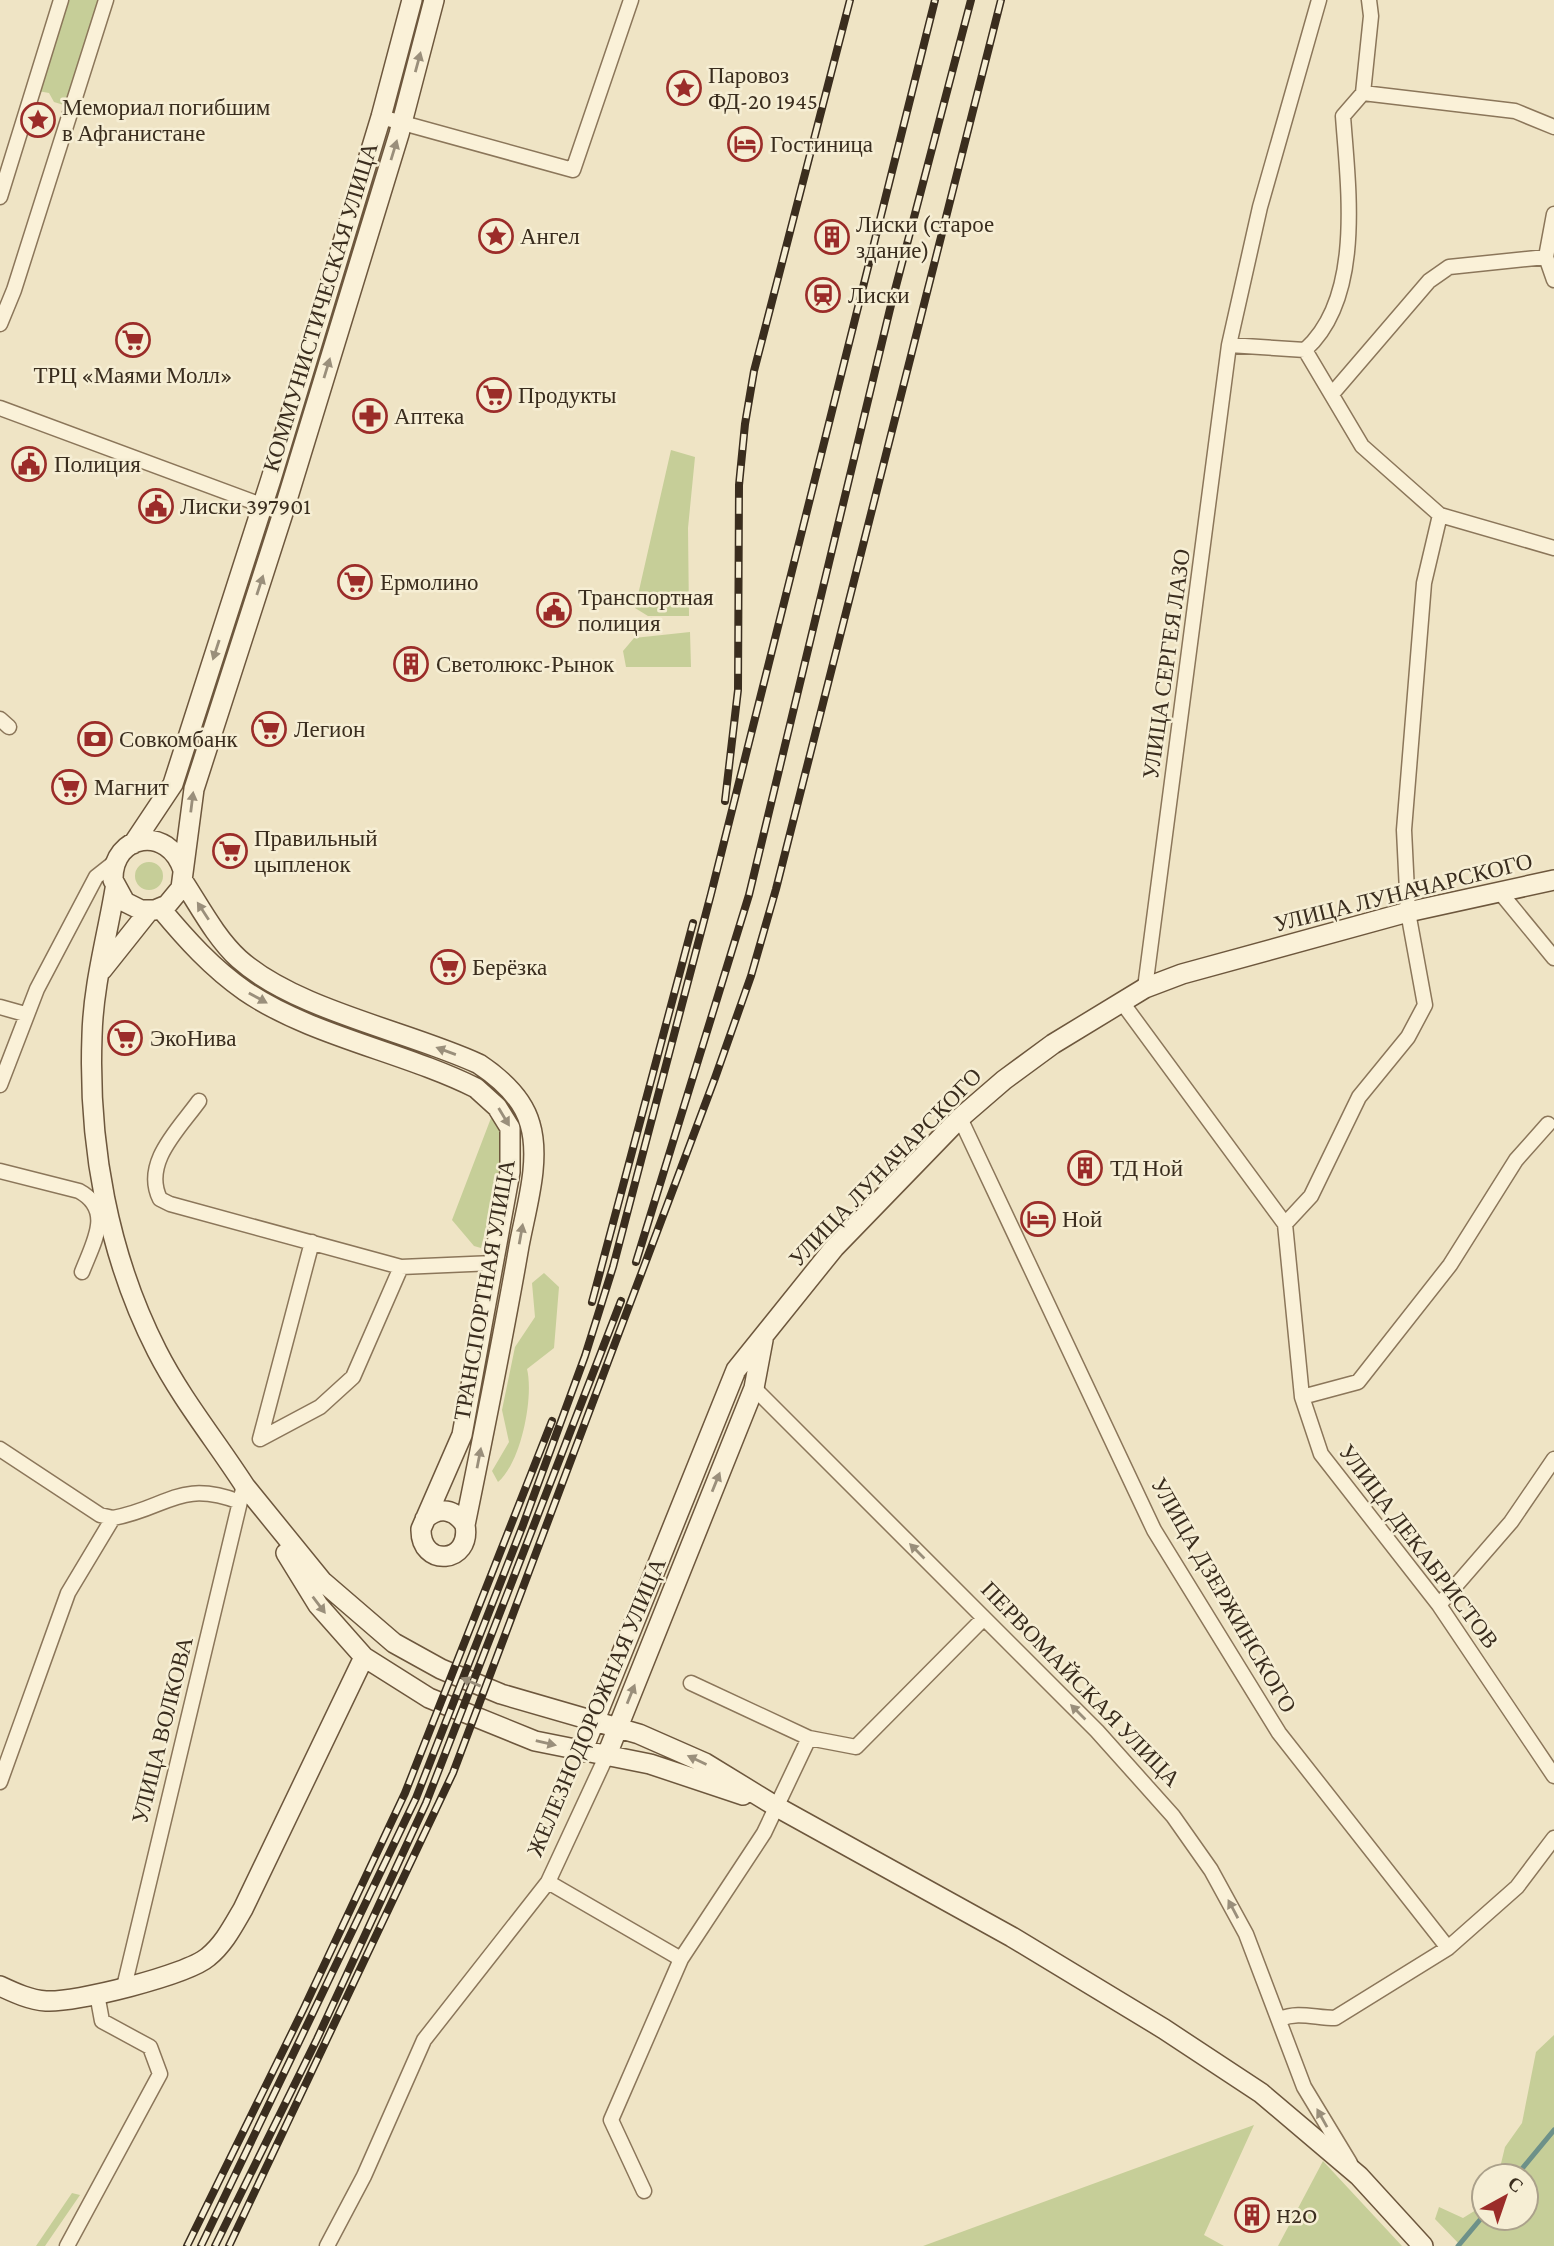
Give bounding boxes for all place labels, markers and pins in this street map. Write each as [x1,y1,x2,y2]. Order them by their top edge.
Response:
place label: Паровоз ФД-20 1945 [708,62,818,114]
place icon: Паровоз ФД-20 1945 [665,69,703,107]
place label: Мемориал погибшим в Афганистане [62,94,271,146]
place icon: Мемориал погибшим в Афганистане [19,101,57,139]
hotel icon: Гостиница [726,125,764,163]
place label: Гостиница [770,131,873,157]
place label: Лиски (старое здание) [856,211,994,264]
place icon: Ангел [477,217,515,255]
building icon: Лиски (старое здание) [813,218,851,256]
place label: Ангел [520,223,580,249]
station icon: Лиски [804,276,842,314]
place label: Лиски [848,282,910,308]
supermarket icon: ТРЦ «Маями Молл» [114,321,152,359]
place label: ТРЦ «Маями Молл» [33,362,233,388]
supermarket icon: Продукты [475,376,513,414]
place label: Продукты [518,382,617,408]
pharmacy icon: Аптека [351,397,389,435]
place label: Аптека [394,403,464,429]
public building icon: Полиция [10,445,48,483]
place label: Полиция [54,451,141,477]
public building icon: Лиски 397901 [137,487,175,525]
place label: Лиски 397901 [180,493,311,519]
supermarket icon: Ермолино [336,563,374,601]
place label: Ермолино [380,569,479,595]
place label: Транспортная полиция [578,584,714,636]
public building icon: Транспортная полиция [535,591,573,629]
building icon: Светолюкс-Рынок [392,645,430,683]
place label: Светолюкс-Рынок [436,651,615,677]
supermarket icon: Легион [250,710,288,748]
place label: Легион [294,716,365,742]
bank icon: Совкомбанк [76,720,114,758]
place label: Совкомбанк [119,726,239,752]
supermarket icon: Магнит [50,768,88,806]
place label: Магнит [94,774,169,800]
place label: Правильный цыпленок [254,825,378,877]
supermarket icon: Правильный цыпленок [211,832,249,870]
supermarket icon: Берёзка [429,948,467,986]
place label: Берёзка [472,954,547,980]
supermarket icon: ЭкоНива [106,1019,144,1057]
place label: ЭкоНива [150,1025,236,1051]
building icon: ТД Ной [1066,1149,1104,1187]
place label: ТД Ной [1110,1155,1183,1181]
hotel icon: Ной [1019,1200,1057,1238]
place label: Ной [1062,1206,1102,1232]
building icon: H2O [1233,2196,1271,2234]
place label: H2O [1276,2202,1317,2228]

